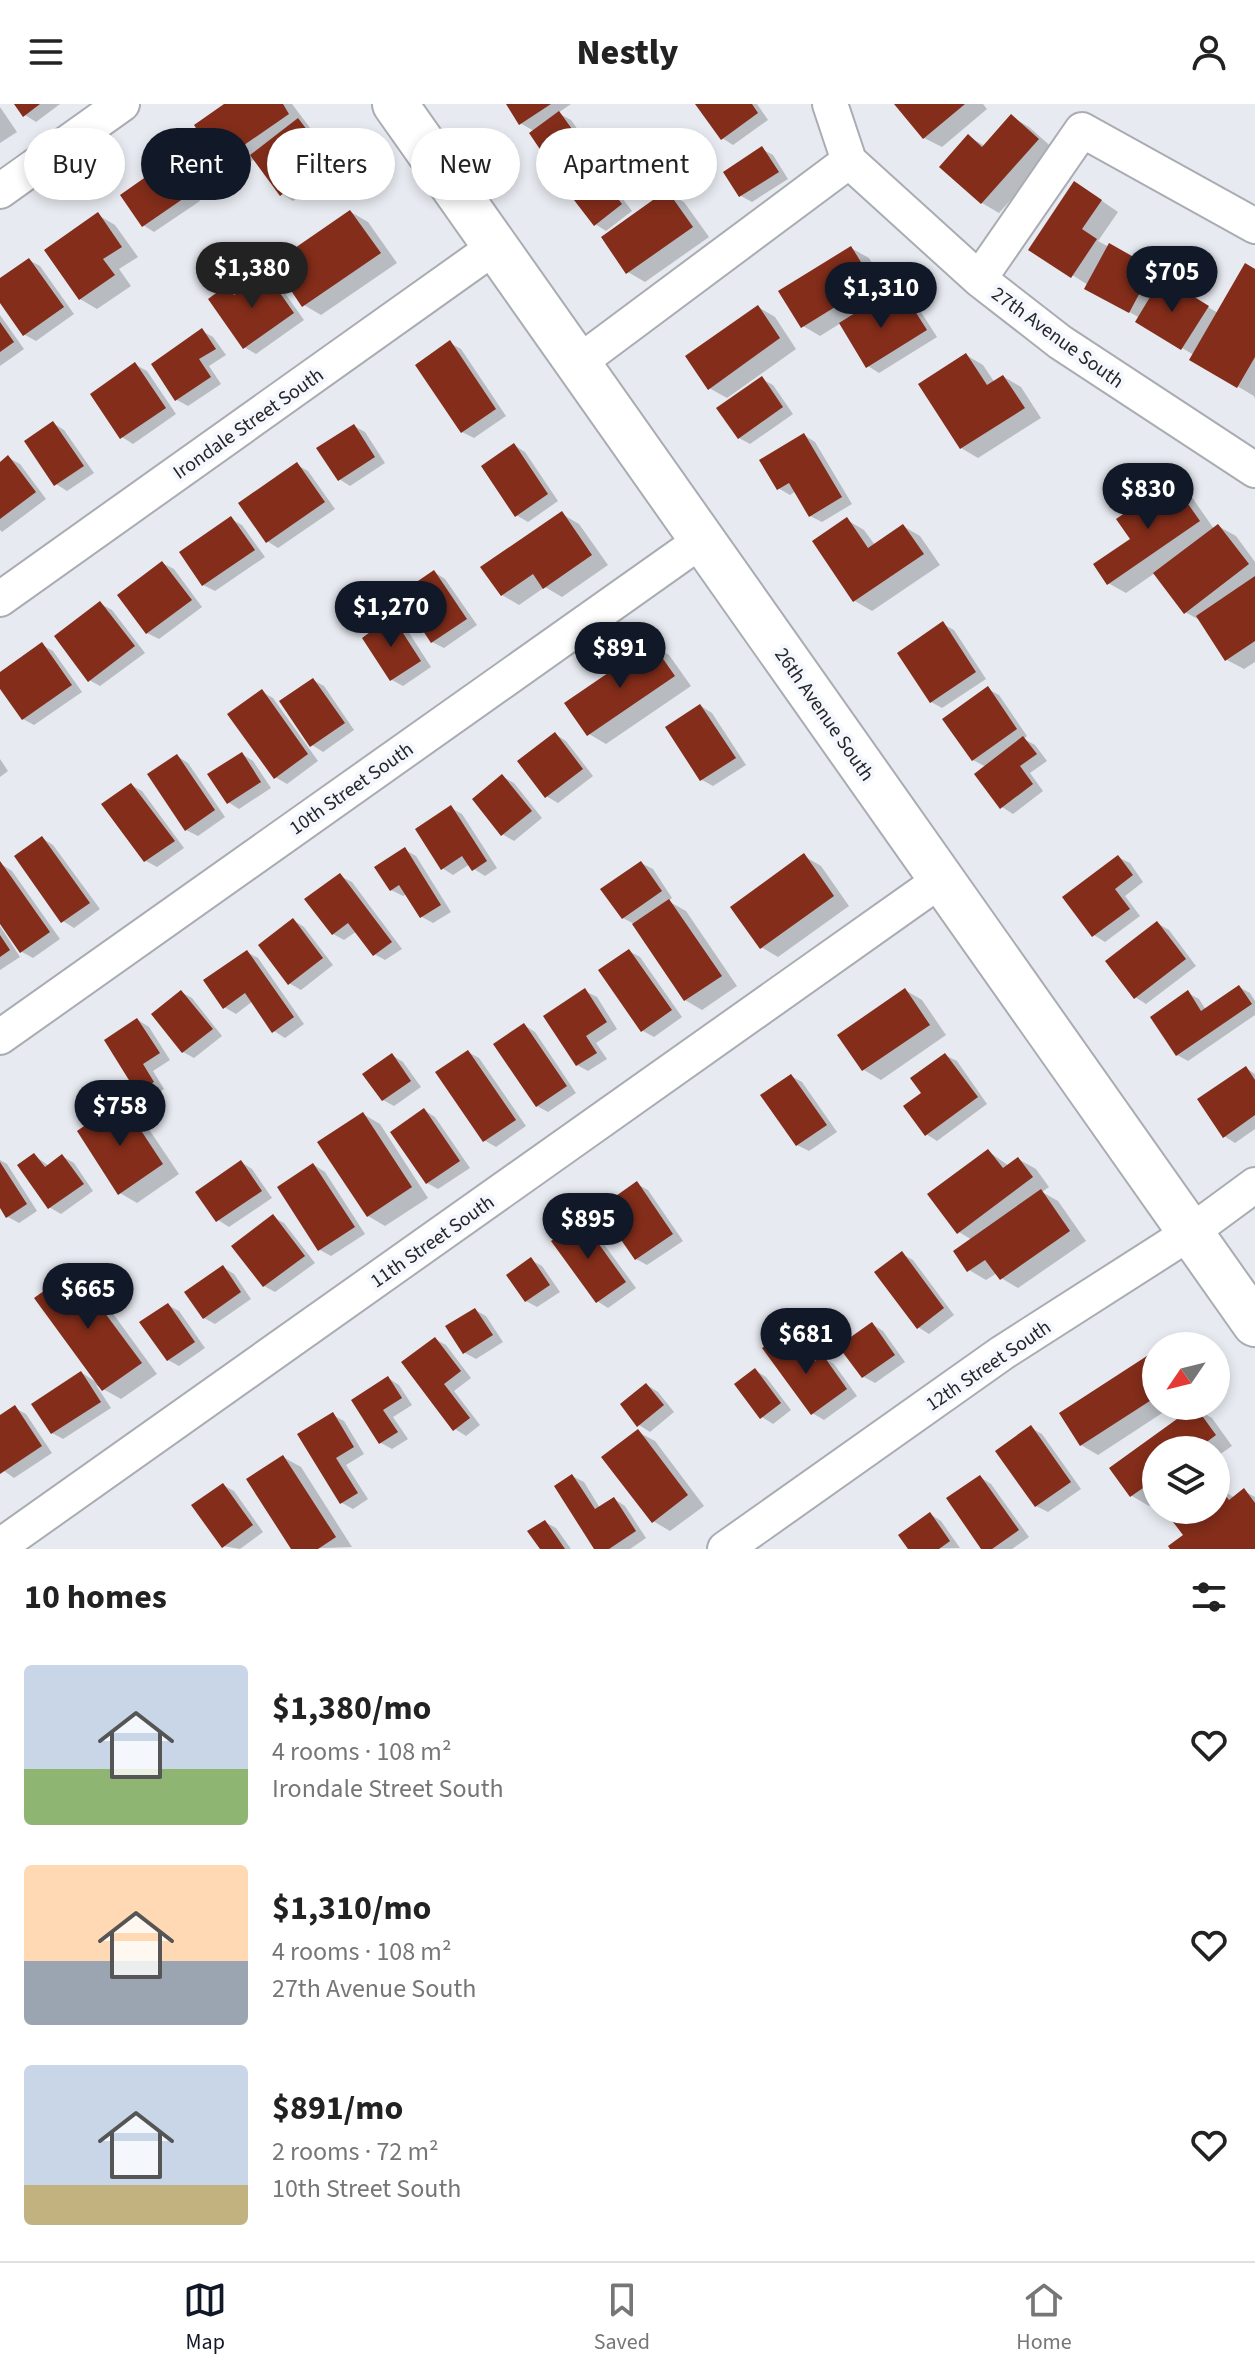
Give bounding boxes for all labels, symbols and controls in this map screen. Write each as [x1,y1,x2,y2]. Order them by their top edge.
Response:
text: Nestly [577,27,679,78]
icon: menu [24,30,68,74]
icon: person [1187,30,1231,74]
chip: Buy [24,128,125,200]
chip: Rent [141,128,251,200]
chip: Filters [267,128,395,200]
chip: New [411,128,520,200]
chip: Apartment [536,128,717,200]
pin: $1,380 [187,242,317,310]
pin: $705 [1125,246,1219,314]
text: $1,380 [214,249,290,286]
text: $705 [1145,253,1199,290]
pin: $1,310 [816,262,946,330]
text: $1,310 [843,269,919,306]
street label: 27th Avenue South [986,280,1129,395]
street label: Irondale Street South [168,361,330,486]
pin: $830 [1101,463,1195,531]
text: $830 [1121,470,1175,507]
pin: $1,270 [326,581,456,649]
text: $1,270 [353,588,429,625]
pin: $891 [573,622,667,690]
text: $891 [593,629,647,666]
street label: 26th Avenue South [768,642,881,787]
street label: 10th Street South [284,736,419,842]
pin: $758 [73,1080,167,1148]
text: $758 [93,1087,147,1124]
street label: 11th Street South [365,1189,500,1295]
pin: $895 [541,1193,635,1261]
text: $895 [561,1200,615,1237]
pin: $665 [41,1263,135,1331]
text: $665 [61,1270,115,1307]
pin: $681 [759,1308,853,1376]
street label: 12th Street South [920,1313,1057,1418]
text: $681 [779,1315,833,1352]
north arrow [1142,1332,1230,1420]
map controls [1142,1332,1230,1524]
button: layers [1142,1436,1230,1524]
text: 10 homes [24,1573,167,1622]
icon: filters [1187,1575,1231,1619]
text: $1,380/mo [272,1684,432,1733]
icon: home [88,1697,184,1793]
icon: heart [1187,1723,1231,1767]
text: 4 rooms · 108 m² [272,1733,451,1770]
text: Irondale Street South [272,1770,504,1807]
text: $1,310/mo [272,1884,432,1933]
icon: home [88,1897,184,1993]
icon: heart [1187,1923,1231,1967]
text: 4 rooms · 108 m² [272,1933,451,1970]
text: 27th Avenue South [272,1970,476,2007]
text: $891/mo [272,2084,403,2133]
icon: home [88,2097,184,2193]
icon: heart [1187,2123,1231,2167]
text: 2 rooms · 72 m² [272,2133,439,2170]
text: 10th Street South [272,2170,461,2207]
tab: Map [183,2278,227,2358]
tab: Saved [594,2278,650,2358]
tab: Home [1016,2278,1072,2358]

